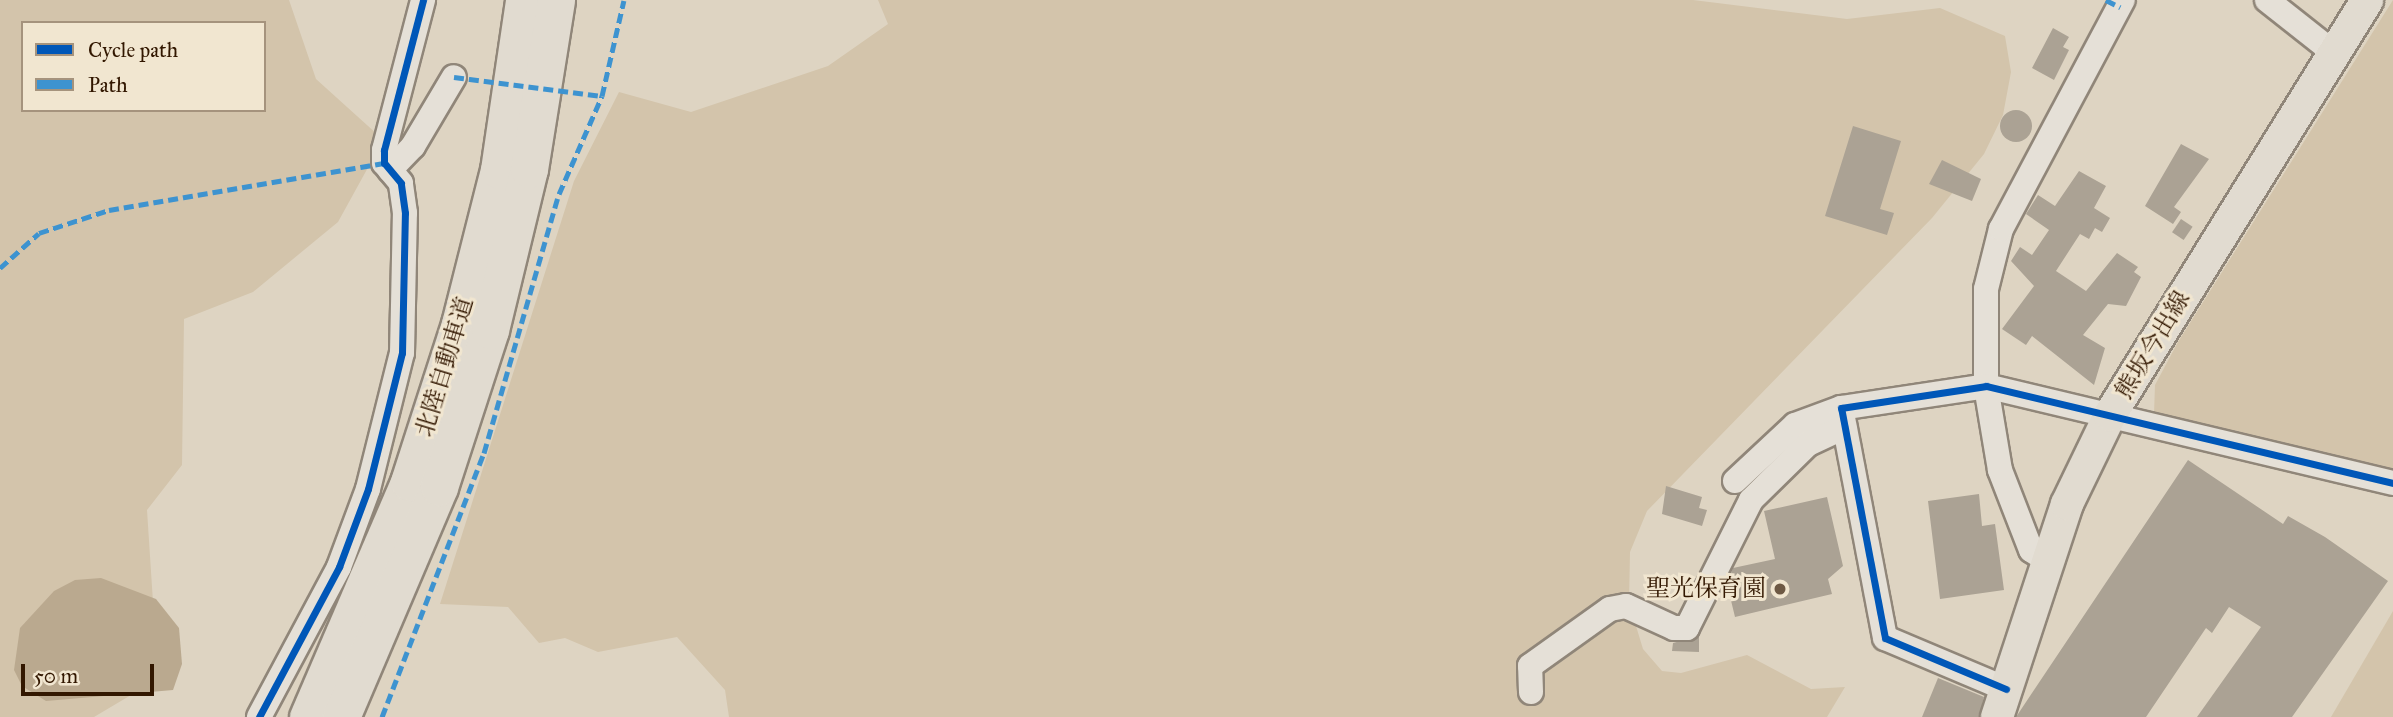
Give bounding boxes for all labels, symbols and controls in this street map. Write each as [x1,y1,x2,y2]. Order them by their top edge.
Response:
legend [21,21,266,112]
text: Cycle path [88,37,178,63]
text: Path [88,72,128,98]
street label: 熊坂今出線 [2110,286,2196,404]
street label: 北陸自動車道 [410,294,480,440]
place label: 聖光保育園 [1646,575,1766,603]
marker: 聖光保育園 [1772,581,1788,597]
scale bar [24,650,158,694]
text: 50 m [34,663,78,689]

